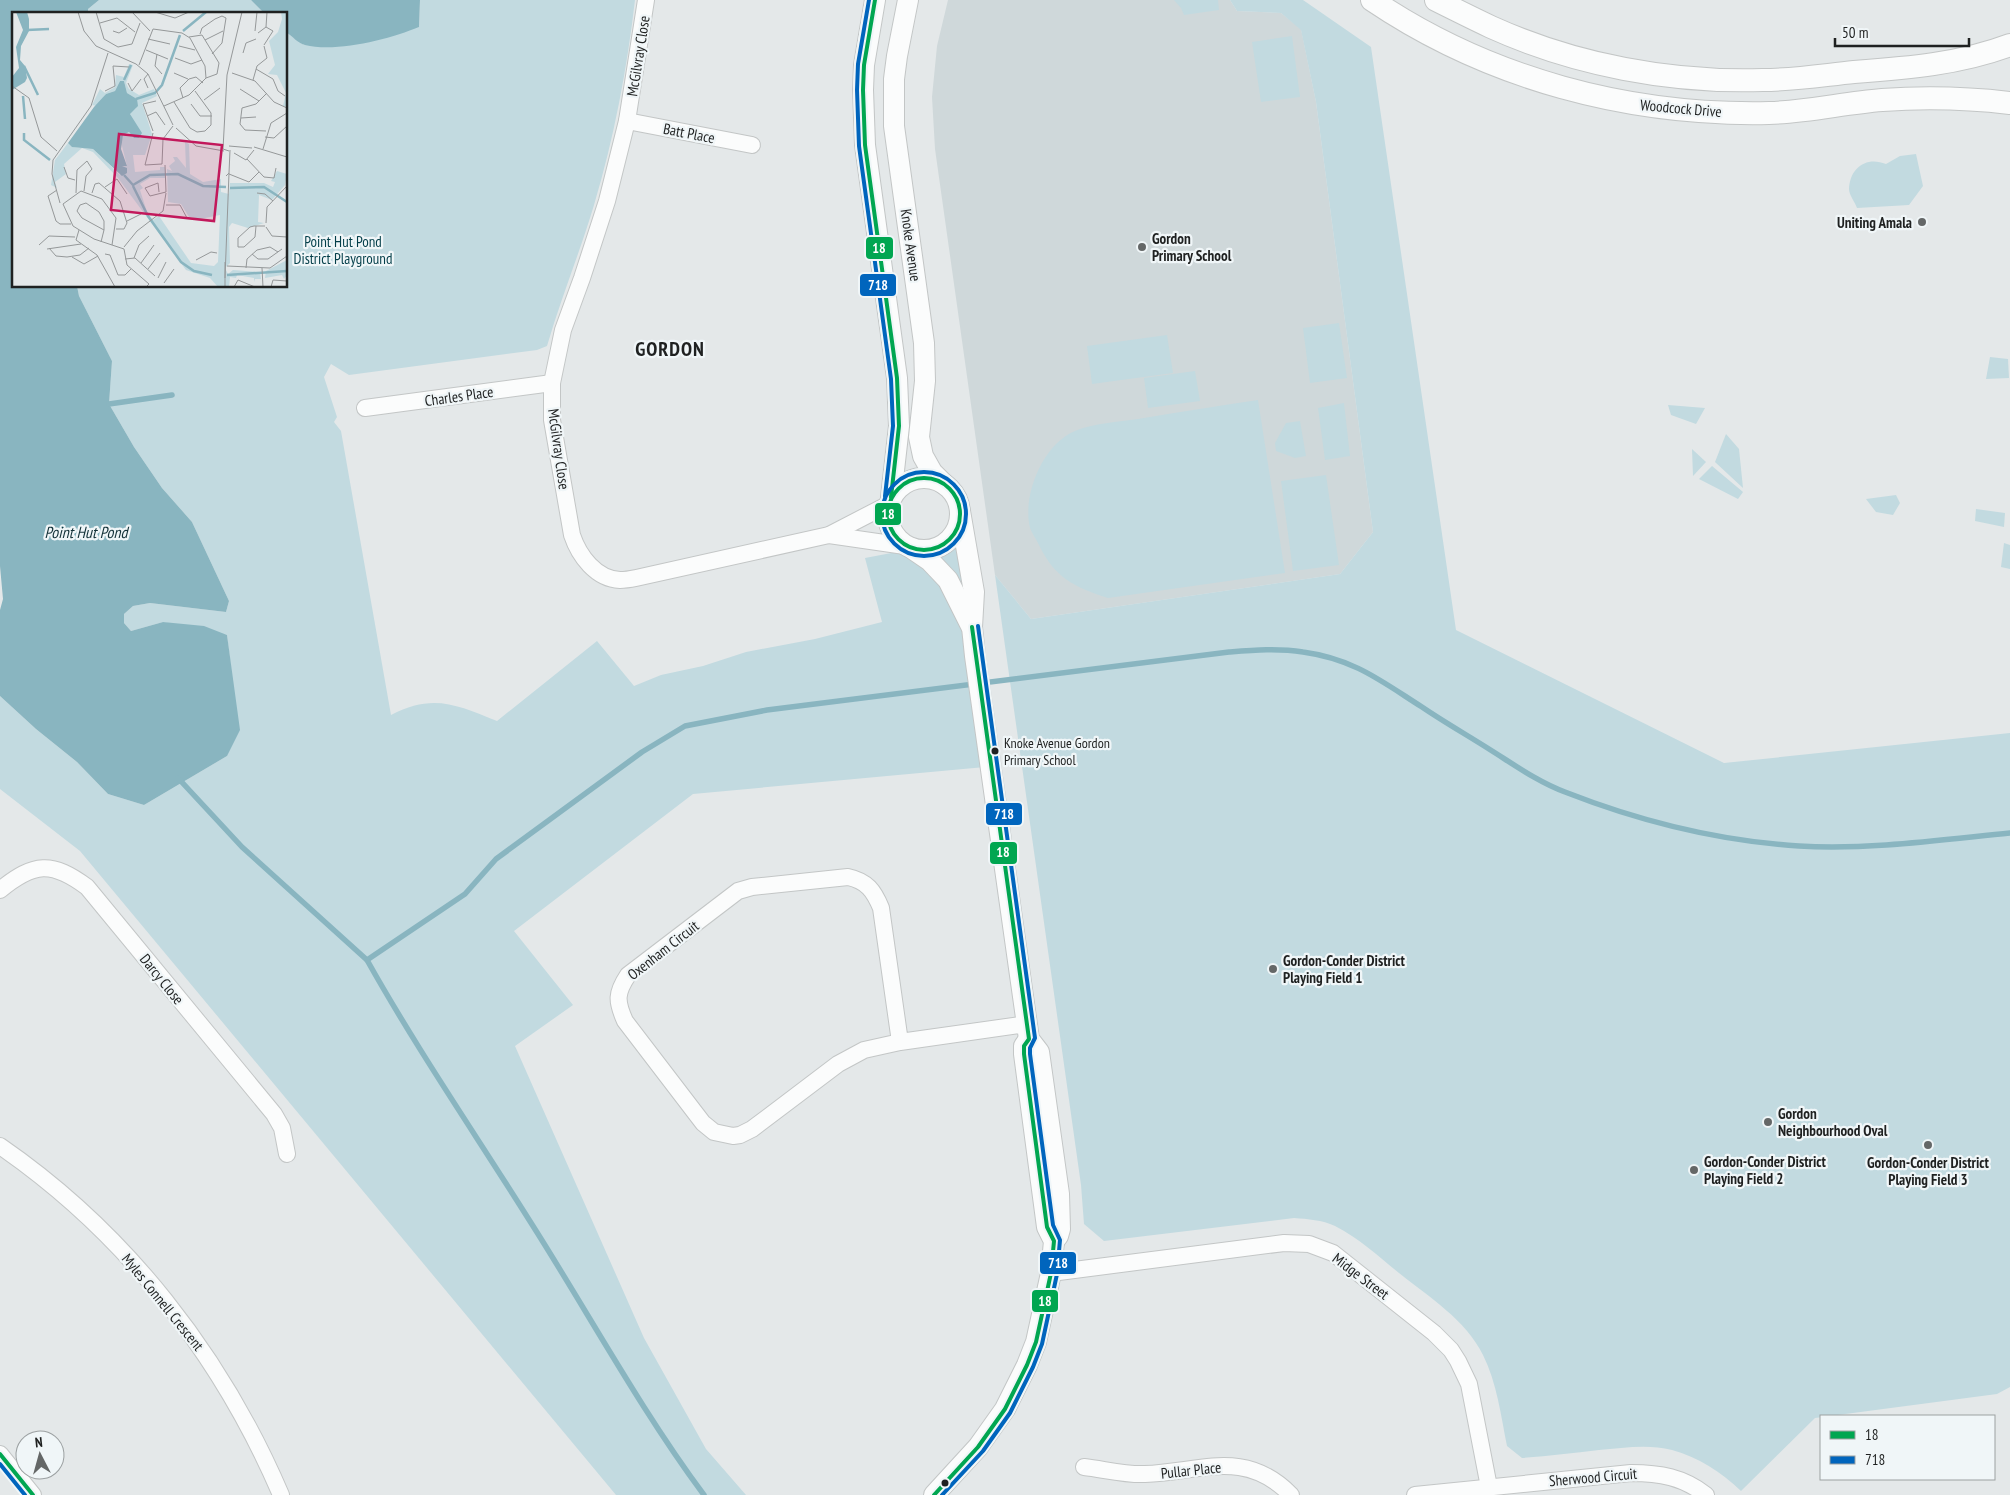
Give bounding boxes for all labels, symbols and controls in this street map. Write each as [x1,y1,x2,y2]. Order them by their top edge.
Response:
inset map [12,12,288,288]
street label: McGilvray Close [622,14,654,98]
scale bar [1835,15,1969,47]
text: 50 m [1842,23,1868,42]
street label: Woodcock Drive [1639,95,1723,121]
street label: Batt Place [662,119,716,147]
street label: Knoke Avenue [897,208,925,282]
place label: Uniting Amala [1837,213,1912,232]
marker: Uniting Amala [1916,216,1928,228]
place label: Gordon Primary School [1152,229,1232,265]
park label: Point Hut Pond District Playground [294,232,392,268]
line badge: 18 [865,236,894,260]
text: 18 [872,239,886,257]
marker: Gordon Primary School [1136,241,1148,253]
line badge: 718 [859,273,897,297]
text: 718 [868,276,888,294]
district label: GORDON [635,336,705,362]
street label: Charles Place [423,382,495,410]
street label: McGilvray Close [544,407,574,491]
line badge: 18 [874,502,902,526]
text: 18 [881,505,895,523]
water label: Point Hut Pond [45,522,130,542]
place label: Knoke Avenue Gordon Primary School [1004,734,1110,769]
marker: Knoke Avenue Gordon Primary School [990,746,1000,756]
line badge: 718 [985,802,1023,826]
text: 718 [994,805,1014,823]
line badge: 18 [989,841,1018,865]
text: 18 [996,843,1010,861]
street label: Oxenham Circuit [623,916,703,984]
street label: Darcy Close [136,950,188,1008]
place label: Gordon-Conder District Playing Field 1 [1283,951,1406,987]
marker: Gordon-Conder District Playing Field 1 [1267,963,1279,975]
place label: Gordon Neighbourhood Oval [1778,1104,1888,1140]
marker: Gordon Neighbourhood Oval [1762,1116,1774,1128]
marker: Gordon-Conder District Playing Field 3 [1922,1139,1934,1151]
place label: Gordon-Conder District Playing Field 2 [1704,1152,1827,1188]
place label: Gordon-Conder District Playing Field 3 [1867,1153,1990,1189]
marker: Gordon-Conder District Playing Field 2 [1688,1164,1700,1176]
street label: Midge Street [1329,1248,1393,1304]
street label: Myles Connell Crescent [118,1250,208,1354]
line badge: 718 [1039,1251,1077,1275]
text: 718 [1048,1254,1068,1272]
line badge: 18 [1031,1289,1059,1313]
text: 18 [1038,1292,1052,1310]
legend [1820,1415,1995,1480]
text: 18 [1865,1425,1879,1444]
north arrow [15,1430,65,1480]
text: N [34,1433,43,1451]
text: 718 [1865,1450,1885,1469]
street label: Pullar Place [1160,1457,1222,1483]
street label: Sherwood Circuit [1548,1464,1638,1490]
unlabelled marker [940,1478,950,1488]

